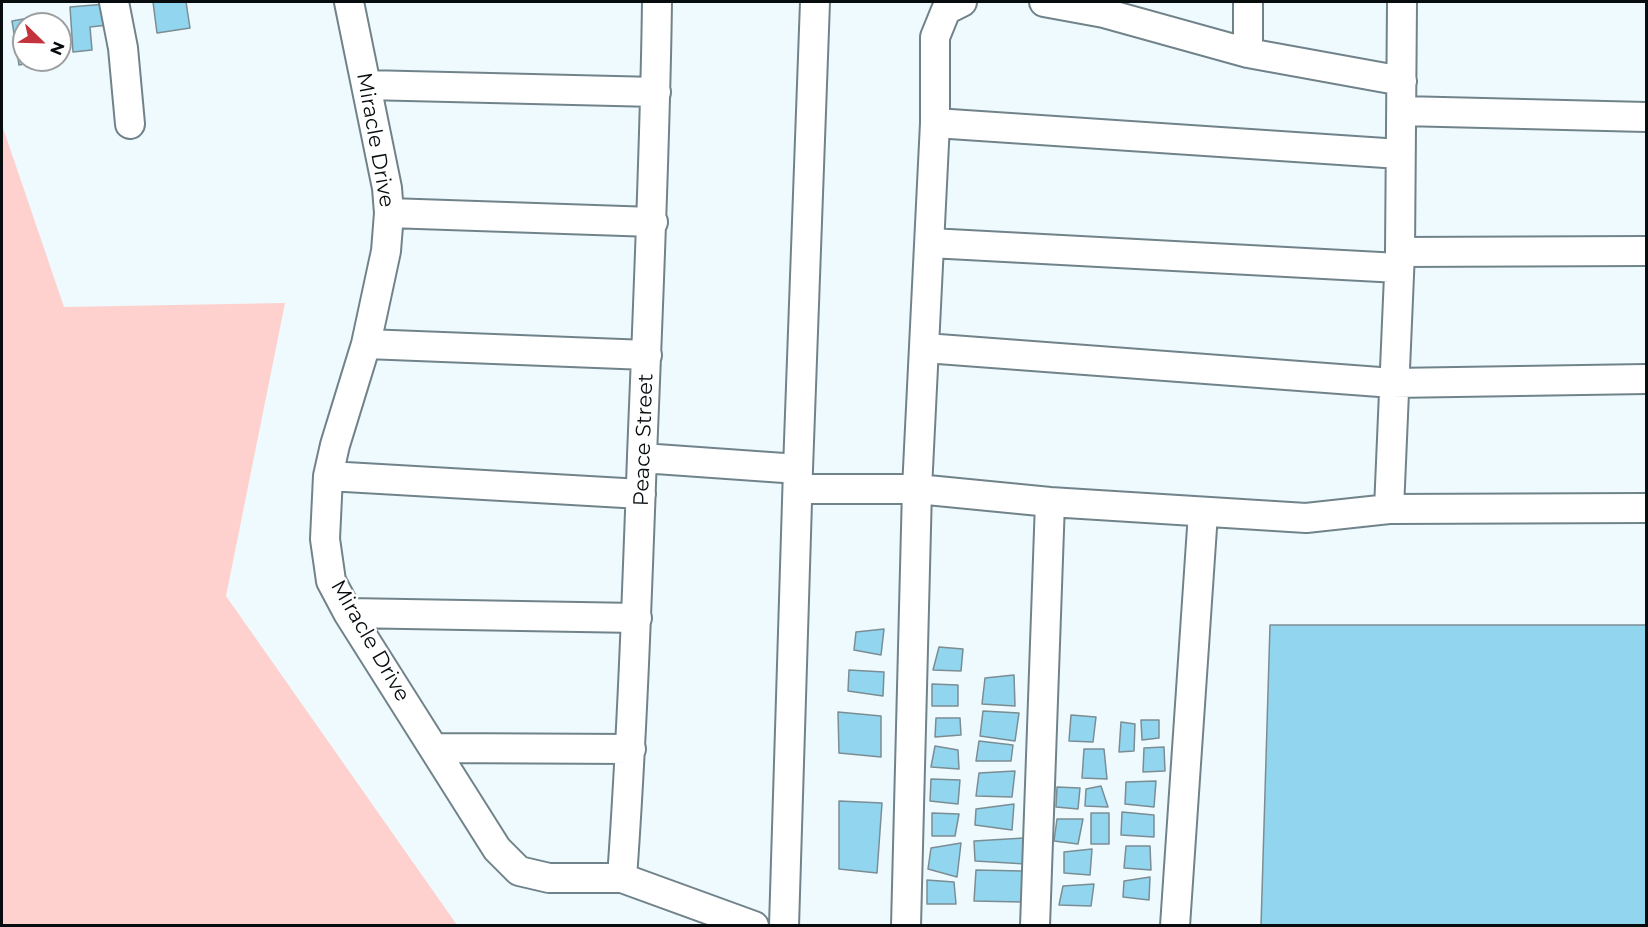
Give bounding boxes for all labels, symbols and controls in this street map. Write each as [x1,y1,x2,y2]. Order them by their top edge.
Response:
north arrow [12,12,72,72]
text: N [46,39,68,58]
street label: Miracle Drive [351,71,399,209]
street label: Peace Street [629,373,659,507]
street label: Miracle Drive [325,576,415,706]

